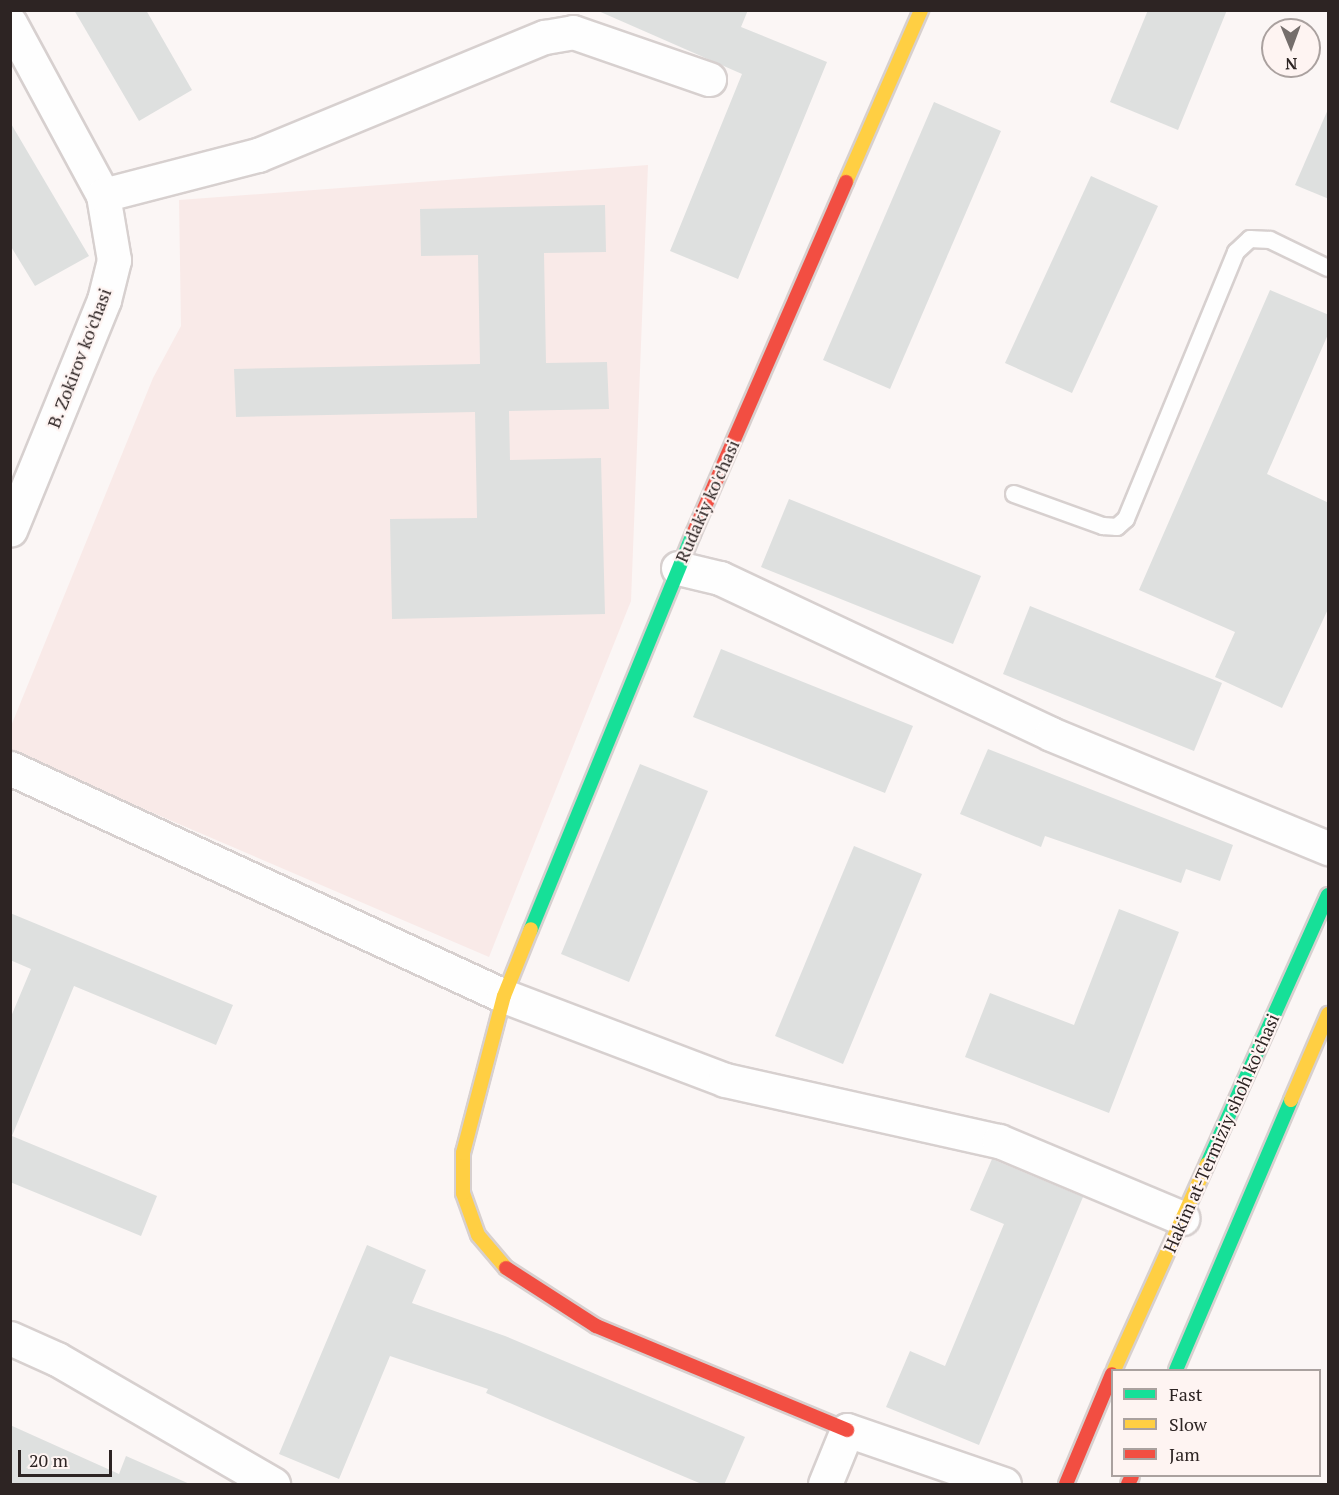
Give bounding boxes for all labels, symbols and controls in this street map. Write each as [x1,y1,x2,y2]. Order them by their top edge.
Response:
north arrow [1261,18,1321,78]
text: N [1285,53,1298,75]
street label: B. Zokirov ko'chasi [42,285,116,431]
street label: Rudakiy ko'chasi [670,436,744,566]
street label: Hakim at-Termiziy shoh ko'chasi [1158,1010,1284,1256]
legend [1111,1369,1321,1477]
text: Fast [1169,1382,1202,1406]
text: Slow [1169,1412,1207,1436]
scale bar [21,1438,116,1476]
text: Jam [1169,1442,1200,1466]
text: 20 m [29,1448,68,1472]

